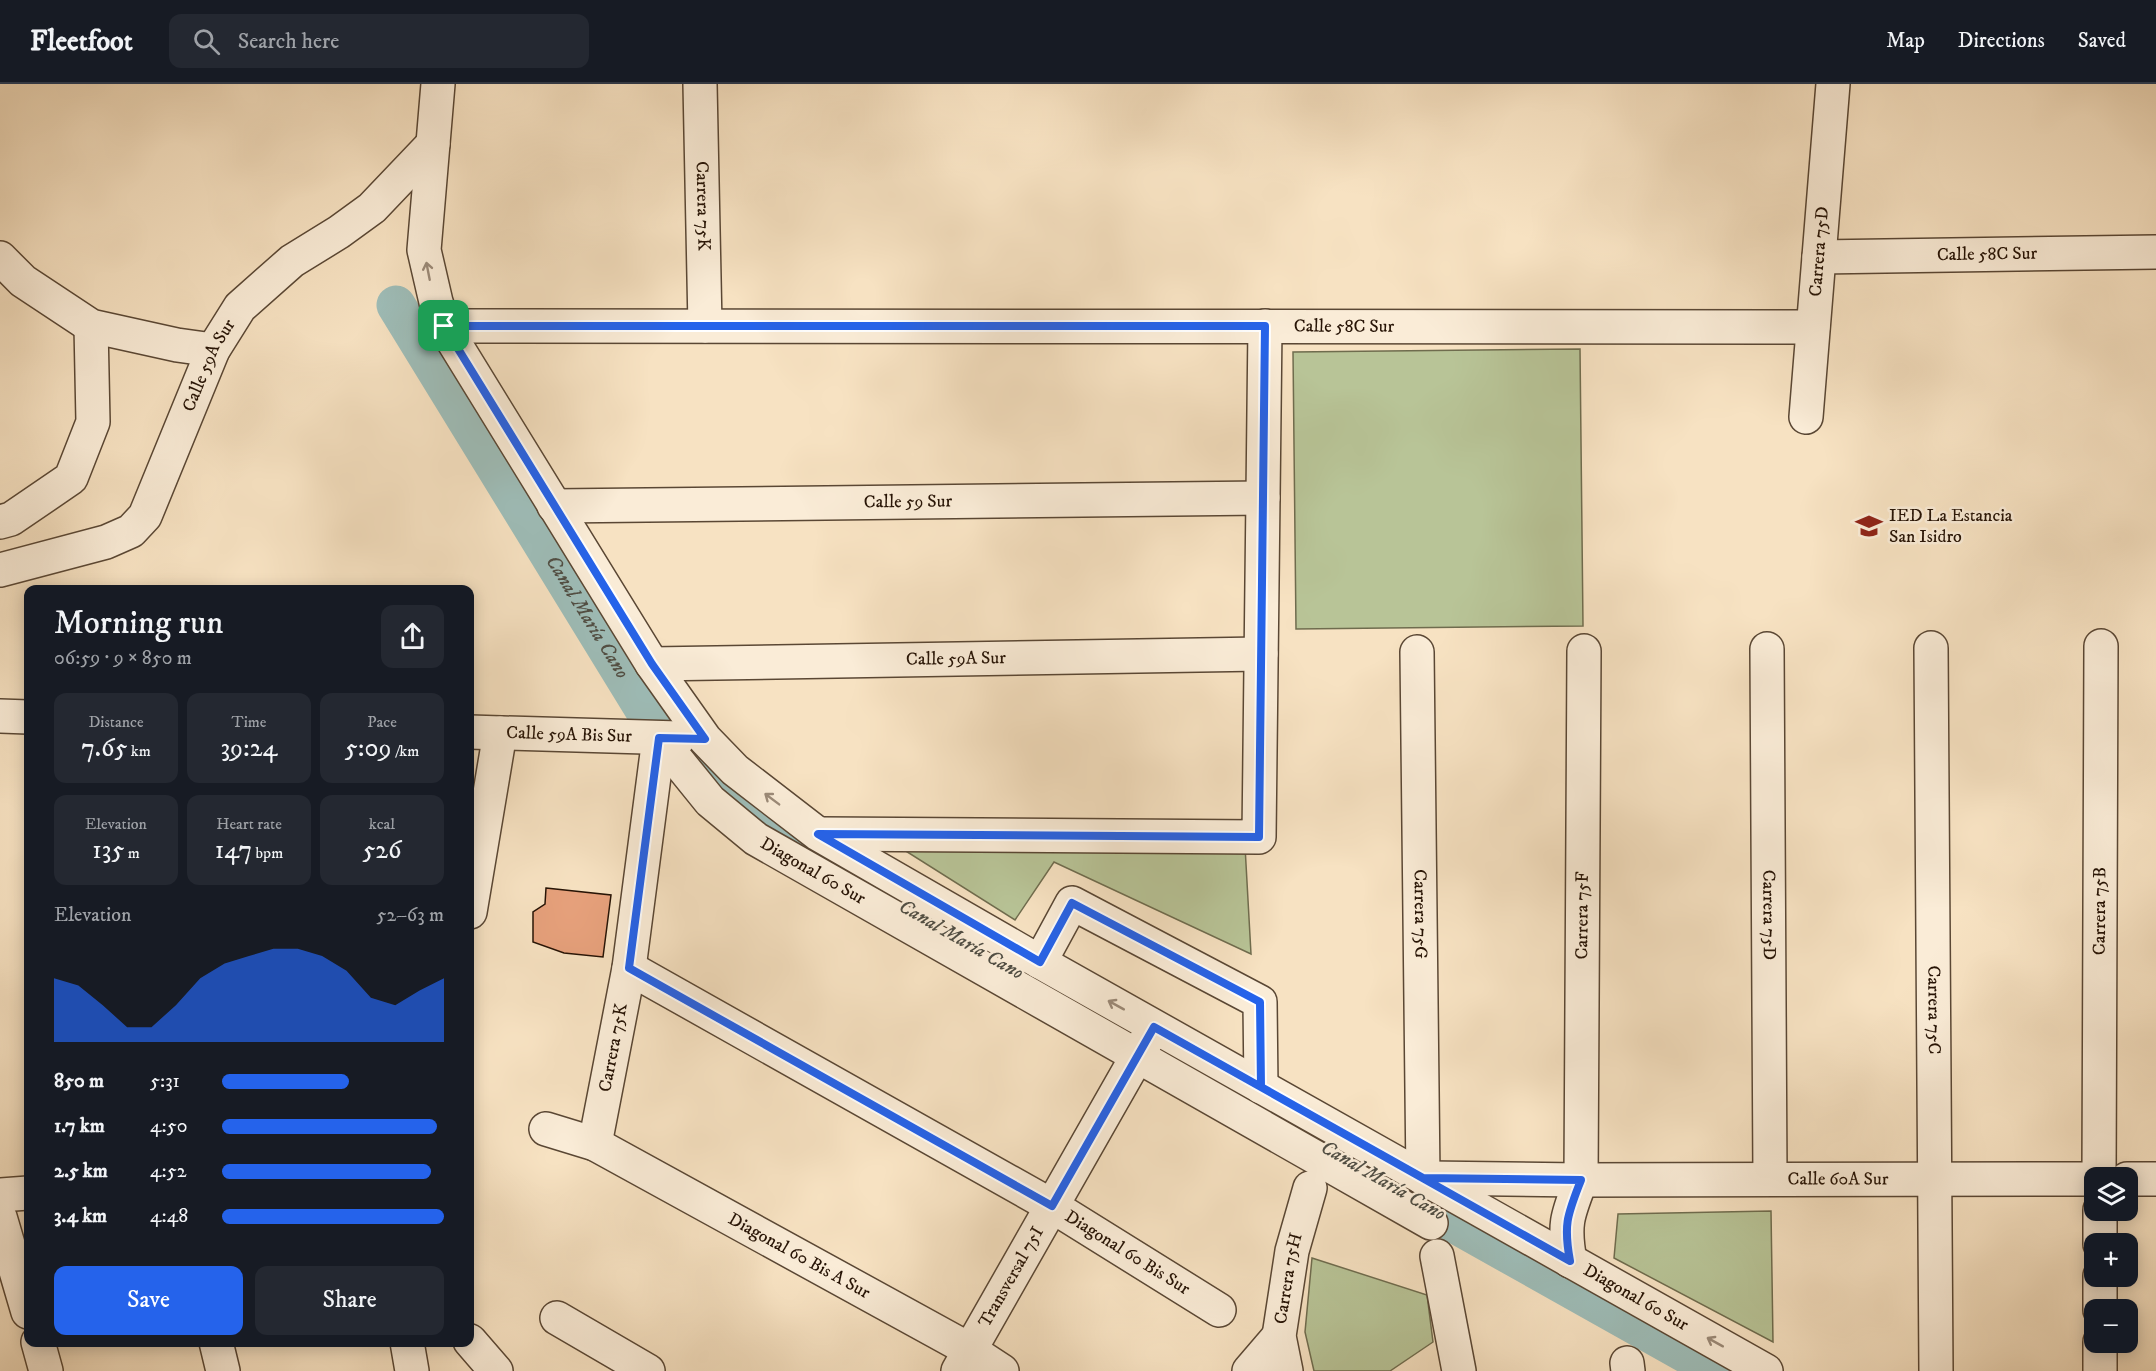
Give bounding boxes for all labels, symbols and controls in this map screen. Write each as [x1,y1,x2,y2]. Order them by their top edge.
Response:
search box [169,14,589,68]
text: Fleetfoot [30,24,133,59]
icon: search [190,25,223,58]
text: Search here [238,28,339,55]
text: Map [1886,28,1925,54]
text: Directions [1958,28,2045,54]
text: Saved [2078,28,2126,54]
street label: Carrera 75K [691,161,714,251]
street label: Carrera 75D [1805,206,1834,298]
street label: Calle 58C Sur [1937,243,2038,266]
one-way arrow [422,262,433,281]
pin [418,300,469,351]
icon: arrive [427,309,460,342]
street label: Calle 59A Sur [178,315,241,415]
street label: Calle 58C Sur [1294,316,1394,338]
street label: Calle 59 Sur [864,491,953,514]
place label: IED La Estancia San Isidro [1889,505,2013,548]
school or university icon: IED La Estancia San Isidro [1854,511,1884,541]
water label: Canal María Cano [540,551,635,683]
text: Morning run [54,603,223,644]
button: share [381,605,444,668]
text: 06:59 · 9 × 850 m [54,646,192,671]
street label: Calle 59A Sur [906,647,1006,671]
text: Distance [88,712,144,732]
text: Time [232,712,266,732]
text: Pace [367,712,397,732]
street label: Calle 59A Bis Sur [506,722,632,748]
text: 7.65 [81,732,127,765]
text: 39:24 [220,732,278,765]
text: 5:09 [345,732,391,765]
text: km [127,741,151,761]
text: /km [391,741,419,761]
one-way arrow [764,792,780,805]
text: Elevation [85,814,147,834]
text: Heart rate [216,814,282,834]
text: kcal [369,814,395,834]
street label: Diagonal 60 Sur [756,833,869,910]
text: 135 [92,834,124,867]
text: 147 [215,834,252,867]
text: 526 [362,834,402,867]
text: m [124,843,140,863]
text: bpm [252,843,283,863]
street label: Carrera 75B [2089,867,2111,955]
street label: Carrera 75G [1408,869,1432,959]
street label: Carrera 75D [1757,870,1780,960]
street label: Carrera 75F [1571,871,1594,960]
water label: Canal María Cano [894,894,1028,986]
text: Elevation [54,903,131,928]
text: 52–63 m [377,903,444,928]
street label: Carrera 75C [1922,965,1945,1055]
one-way arrow [1107,999,1125,1010]
street label: Carrera 75K [594,1001,633,1094]
text: 850 m [54,1069,104,1094]
text: 5:31 [150,1069,180,1094]
text: 1.7 km [54,1114,105,1139]
text: 4:50 [150,1114,187,1139]
water label: Canal María Cano [1316,1135,1450,1227]
text: 2.5 km [54,1159,108,1184]
text: 4:52 [150,1159,187,1184]
map controls [2084,1167,2138,1353]
button: layers [2084,1167,2138,1221]
street label: Calle 60A Sur [1787,1168,1889,1191]
text: 3.4 km [54,1204,107,1229]
text: 4:48 [150,1204,188,1229]
street label: Diagonal 60 Bis Sur [1061,1206,1194,1300]
street label: Diagonal 60 Bis A Sur [724,1208,874,1304]
street label: Transversal 75I [974,1223,1049,1331]
street label: Carrera 75H [1270,1230,1308,1326]
button: + [2084,1233,2138,1287]
street label: Diagonal 60 Sur [1579,1259,1693,1336]
button: Save [54,1266,243,1335]
button: Share [255,1266,444,1335]
button: − [2084,1299,2138,1353]
one-way arrow [1707,1336,1724,1348]

